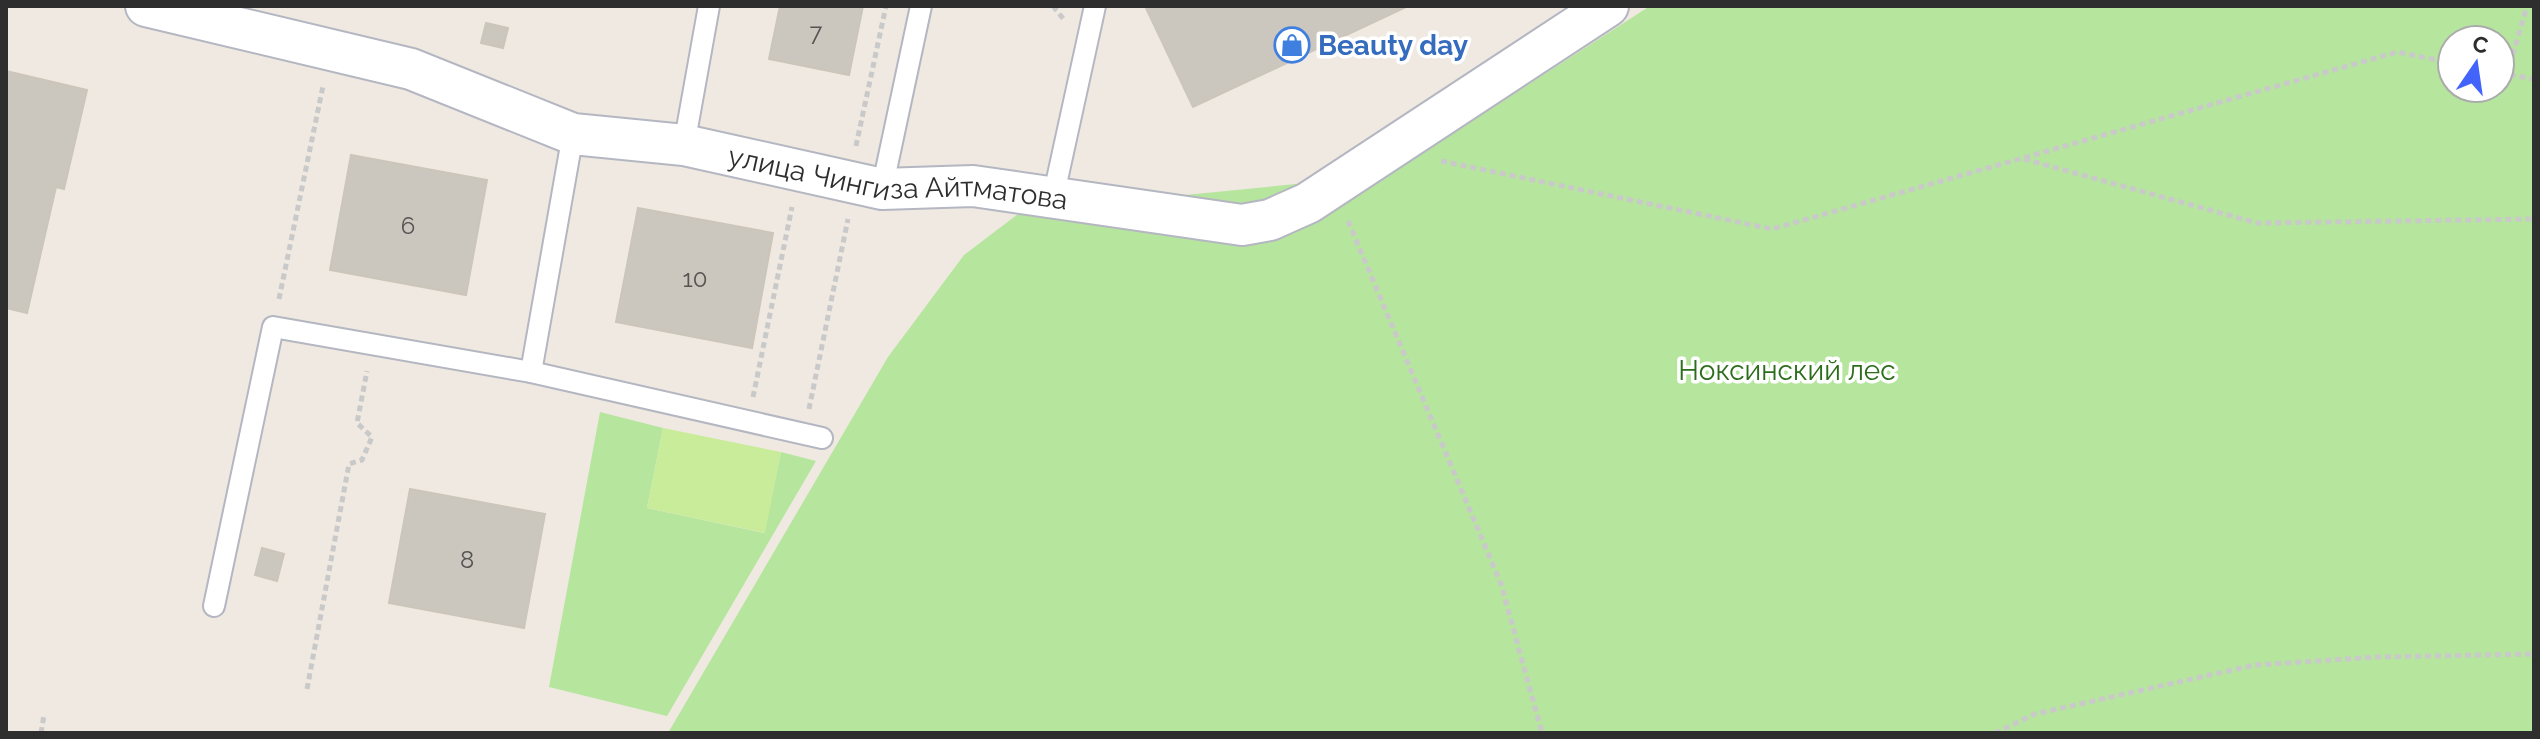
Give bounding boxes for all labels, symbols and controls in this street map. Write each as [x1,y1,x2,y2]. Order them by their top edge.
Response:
house number: 7 [810,18,823,47]
north arrow [2436,24,2516,104]
shop icon: Beauty day [1273,26,1311,64]
place label: Beauty day [1318,29,1469,62]
text: С [2470,30,2491,59]
street label: улица Чингиза Айтматова [725,139,1070,216]
house number: 6 [401,211,415,240]
house number: 10 [683,264,707,293]
park label: Ноксинский лес [1678,354,1896,387]
house number: 8 [460,545,474,574]

